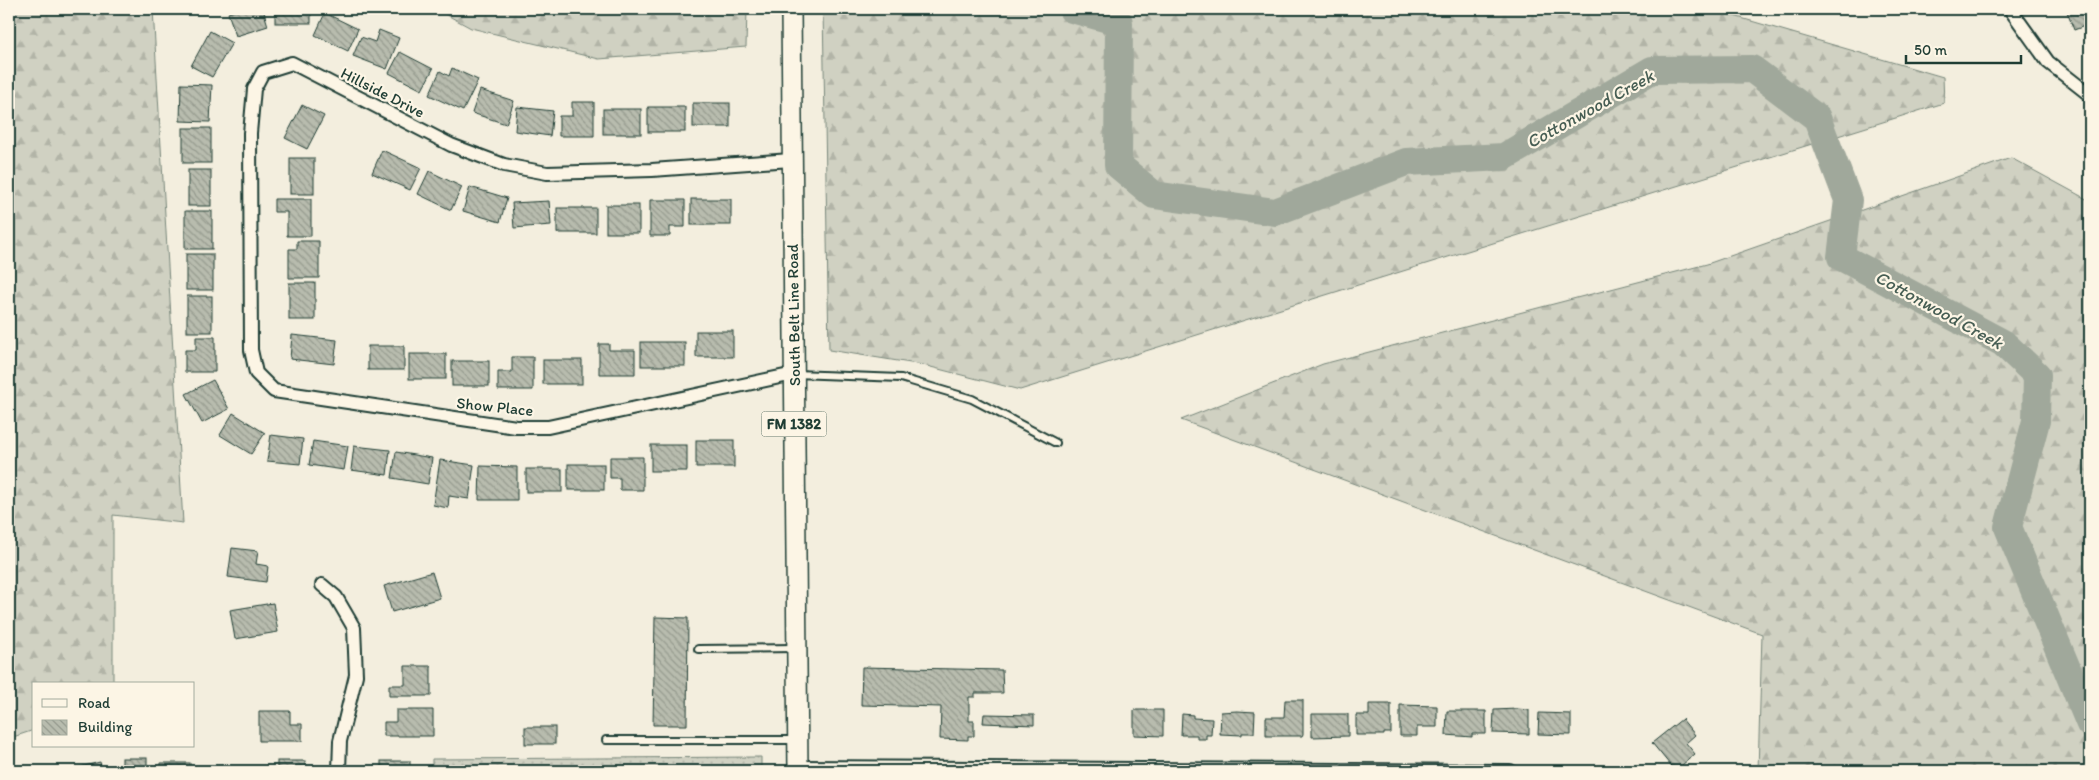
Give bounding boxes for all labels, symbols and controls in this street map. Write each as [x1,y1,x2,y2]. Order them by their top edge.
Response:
scale bar [1906,32,2022,64]
text: 50 m [1914,41,1947,59]
street label: Hillside Drive [338,63,428,122]
water label: Cottonwood Creek [1522,64,1659,153]
street label: South Belt Line Road [783,243,804,386]
water label: Cottonwood Creek [1871,266,2008,355]
street label: Show Place [456,393,535,420]
road number: FM 1382 [762,412,826,436]
legend [32,682,195,748]
text: Road [78,694,111,712]
text: Building [78,718,132,736]

